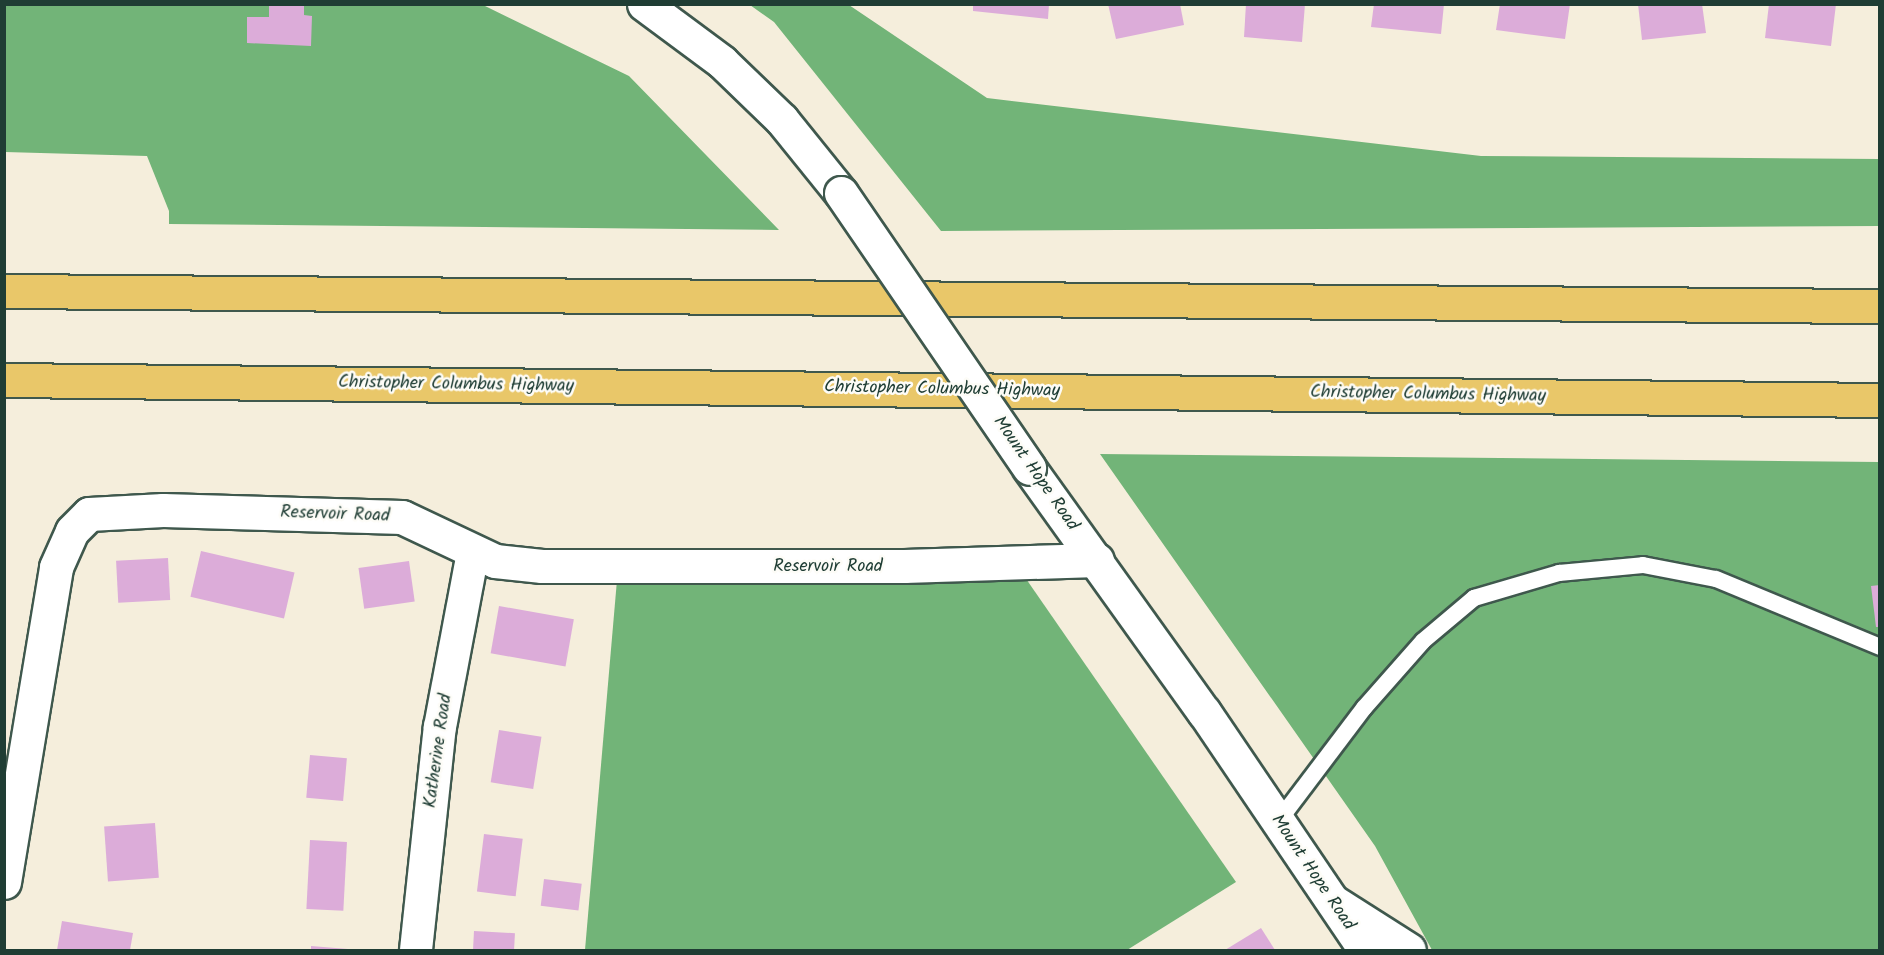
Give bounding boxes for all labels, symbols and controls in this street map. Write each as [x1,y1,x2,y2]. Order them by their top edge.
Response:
street label: Christopher Columbus Highway [338,372,574,398]
street label: Christopher Columbus Highway [824,377,1060,403]
street label: Christopher Columbus Highway [1310,382,1546,408]
street label: Mount Hope Road [987,413,1083,535]
street label: Reservoir Road [280,502,390,528]
street label: Reservoir Road [773,556,883,578]
street label: Katherine Road [420,693,458,809]
street label: Mount Hope Road [1265,811,1359,935]

